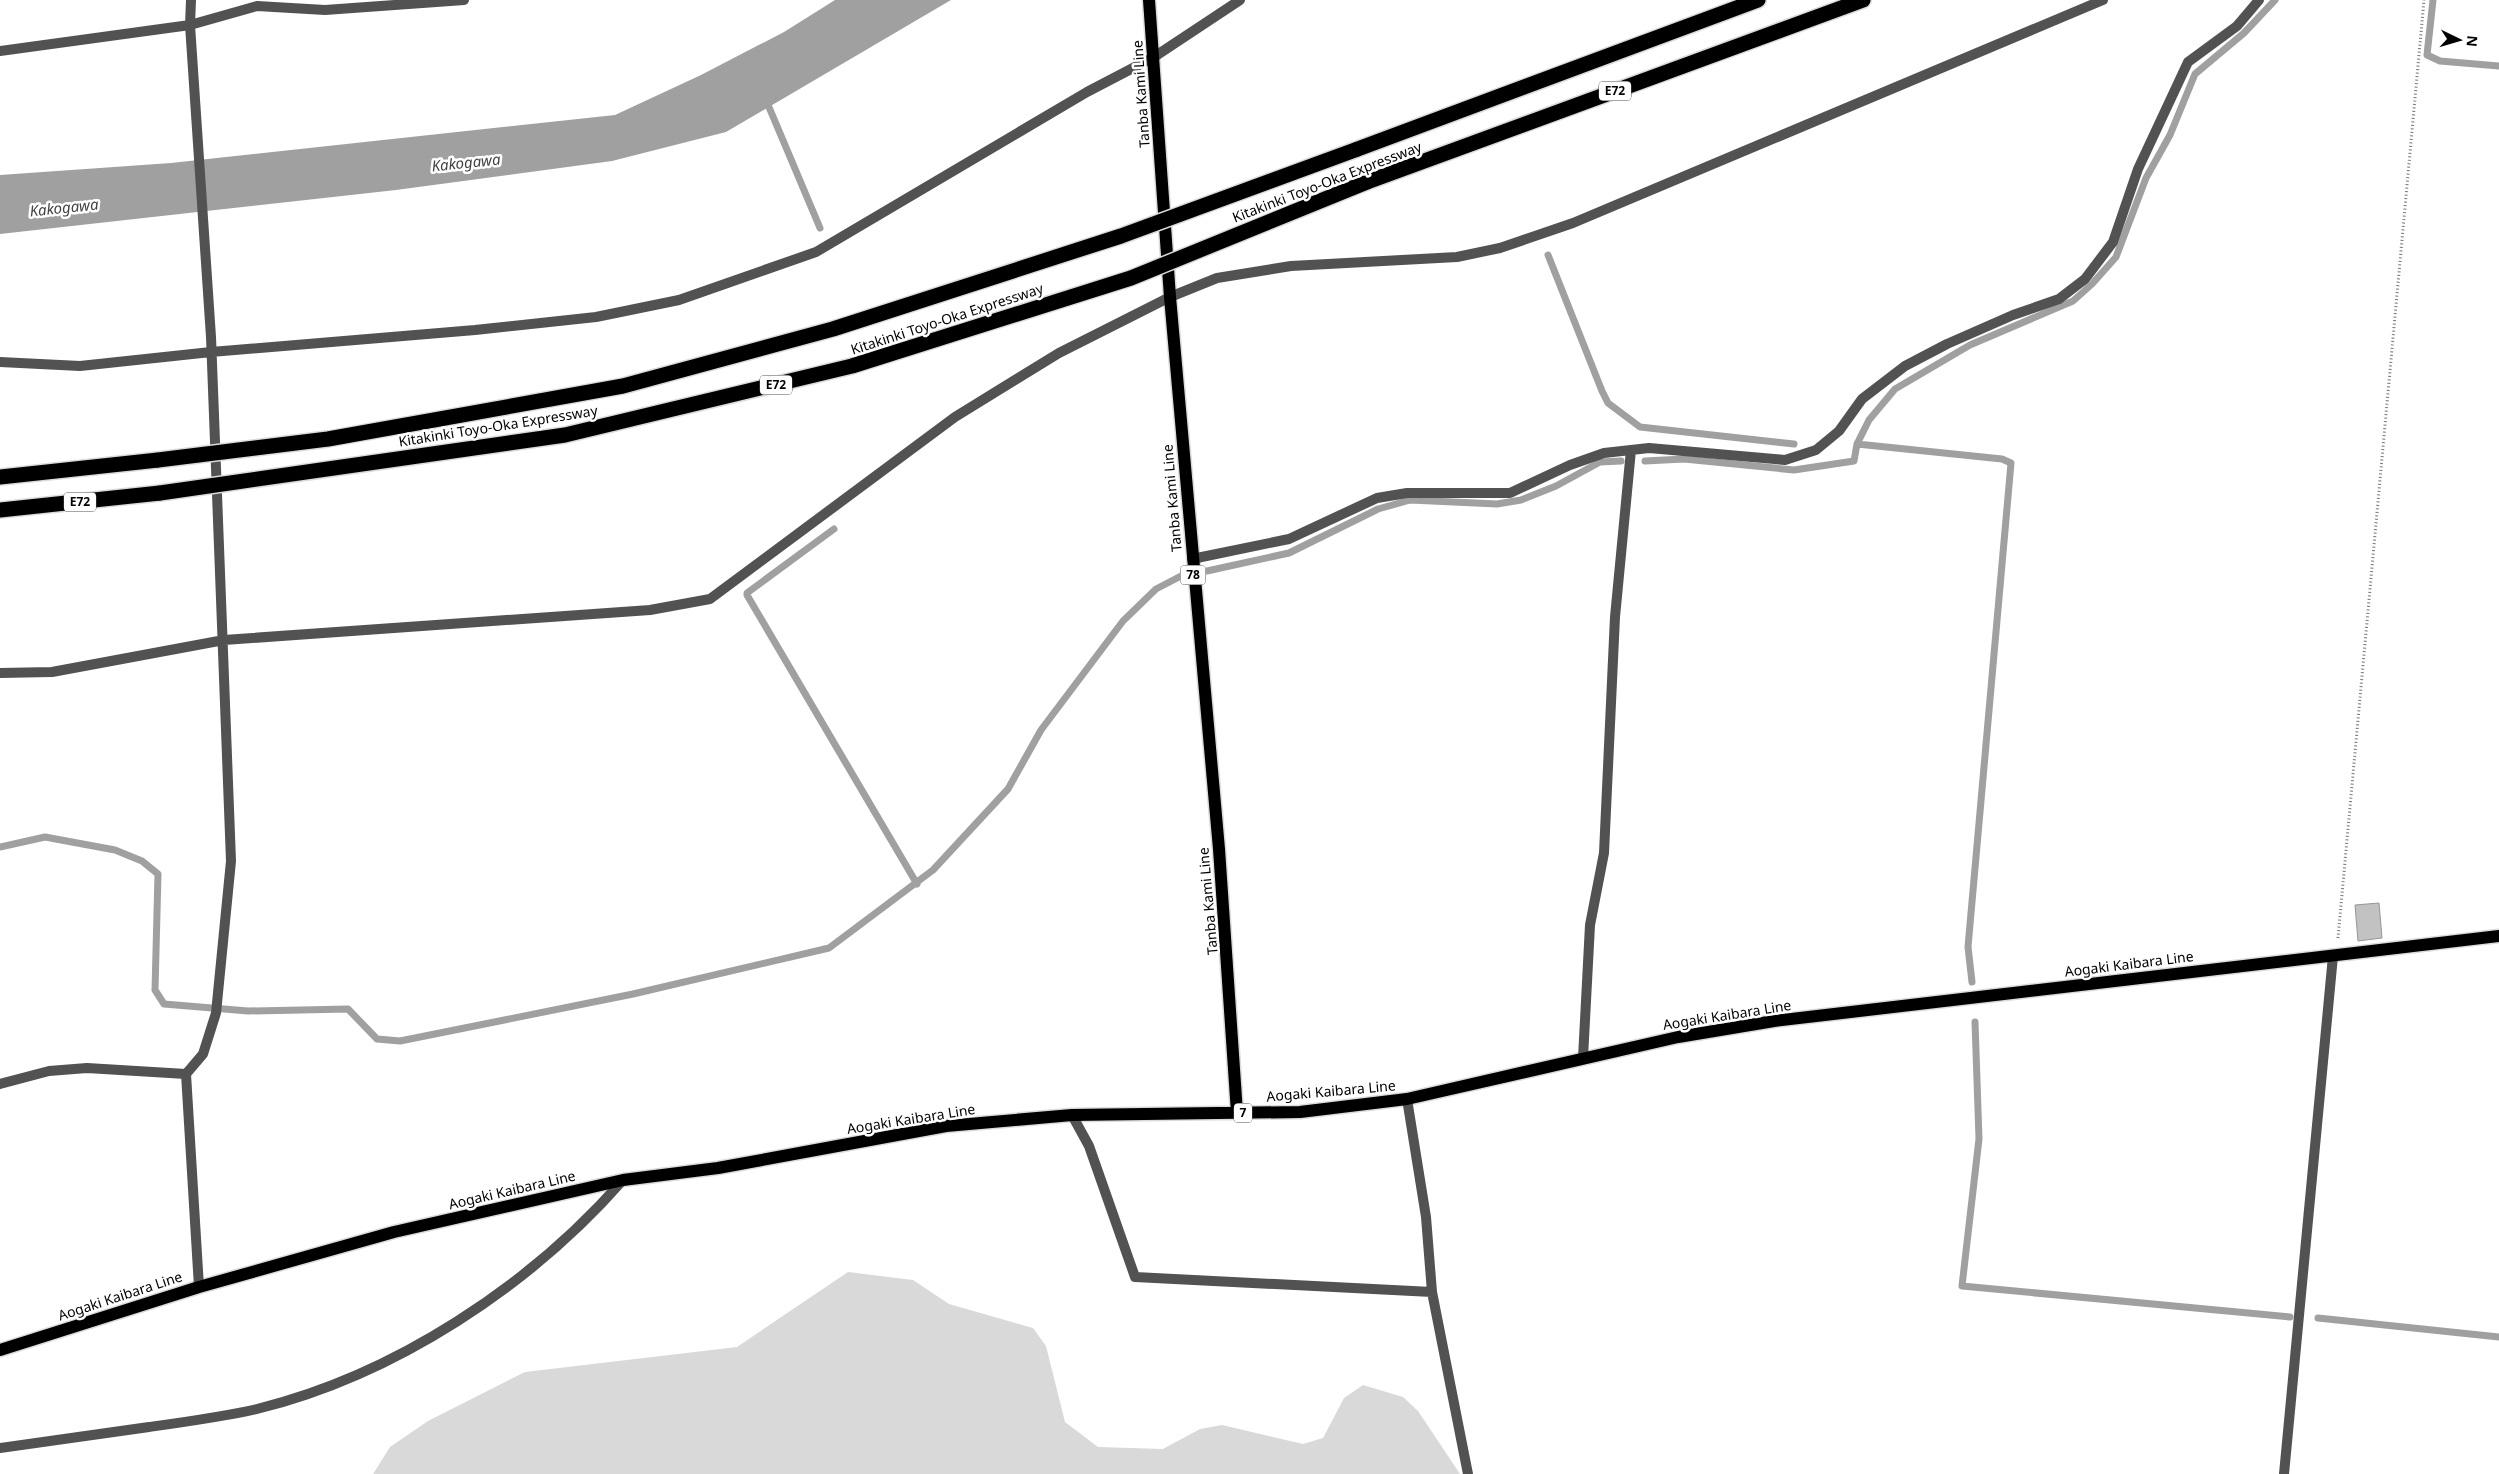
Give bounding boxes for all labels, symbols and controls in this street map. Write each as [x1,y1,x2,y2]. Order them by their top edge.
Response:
north arrow [2434,15,2484,65]
text: N [2462,35,2482,48]
street label: Tanba Kami Line [1127,40,1154,148]
road number: E72 [1599,82,1631,100]
street label: Kitakinki Toyo-Oka Expressway [1229,136,1425,226]
water label: Kakogawa [430,148,502,176]
water label: Kakogawa [28,193,100,221]
street label: Kitakinki Toyo-Oka Expressway [848,278,1046,359]
road number: E72 [760,376,792,394]
street label: Kitakinki Toyo-Oka Expressway [397,400,600,451]
street label: Tanba Kami Line [1157,444,1186,552]
road number: E72 [64,492,96,512]
road number: 78 [1180,566,1206,584]
street label: Tanba Kami Line [1193,847,1222,955]
street label: Aogaki Kaibara Line [2063,946,2195,981]
street label: Aogaki Kaibara Line [1661,995,1793,1034]
street label: Aogaki Kaibara Line [1266,1075,1396,1106]
street label: Aogaki Kaibara Line [845,1099,977,1138]
road number: 7 [1234,1104,1252,1122]
street label: Aogaki Kaibara Line [447,1166,577,1213]
street label: Aogaki Kaibara Line [55,1266,185,1325]

